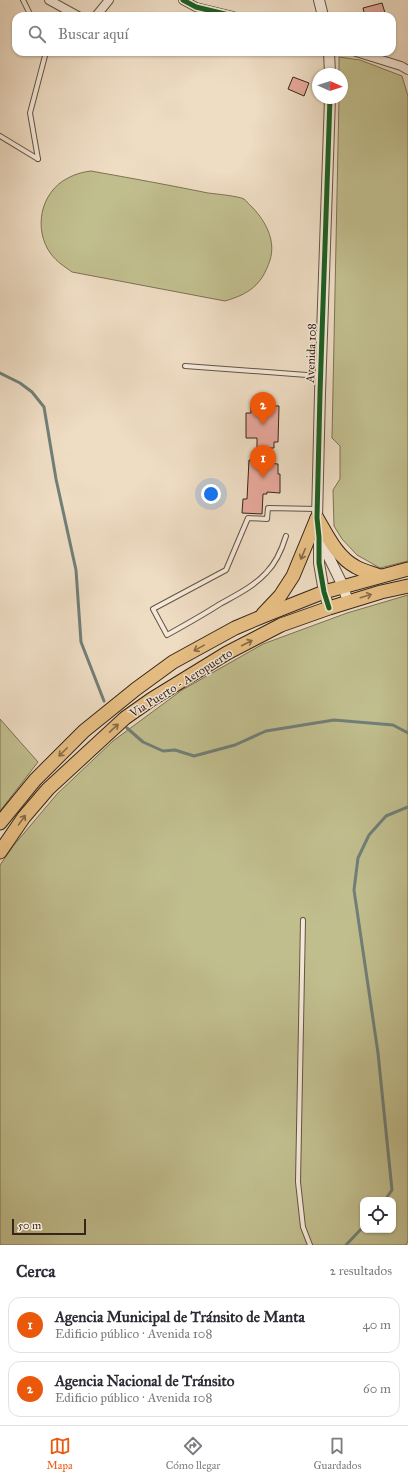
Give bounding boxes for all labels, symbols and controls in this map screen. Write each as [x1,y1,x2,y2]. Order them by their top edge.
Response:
search box [12,12,396,56]
icon: search [26,23,48,45]
text: Buscar aquí [58,25,129,43]
north arrow [312,68,348,104]
street label: Avenida 108 [303,323,319,384]
pin: 2 [250,392,276,425]
pin: 1 [250,445,276,478]
your location [201,484,221,504]
one-way arrow [299,547,306,559]
one-way arrow [360,592,373,599]
one-way arrow [240,638,252,646]
one-way arrow [193,645,205,652]
street label: Via Puerto - Aeropuerto [126,646,235,721]
one-way arrow [109,724,120,733]
one-way arrow [58,747,68,757]
one-way arrow [18,815,27,826]
map controls [360,1197,396,1233]
button: locate [360,1197,396,1233]
scale bar [12,1217,86,1236]
text: 50 m [18,1219,41,1232]
text: Cerca [16,1261,55,1282]
text: 2 resultados [329,1263,392,1279]
text: Agencia Municipal de Tránsito de Manta [55,1308,305,1326]
text: 1 [27,1317,33,1333]
text: 40 m [362,1317,391,1333]
text: Edificio público · Avenida 108 [55,1326,212,1342]
text: Agencia Nacional de Tránsito [55,1372,234,1390]
text: 2 [27,1381,33,1397]
text: 60 m [363,1381,391,1397]
text: Edificio público · Avenida 108 [55,1390,212,1406]
tab: Mapa [47,1435,73,1472]
tab: Cómo llegar [166,1435,220,1472]
tab: Guardados [313,1435,361,1472]

